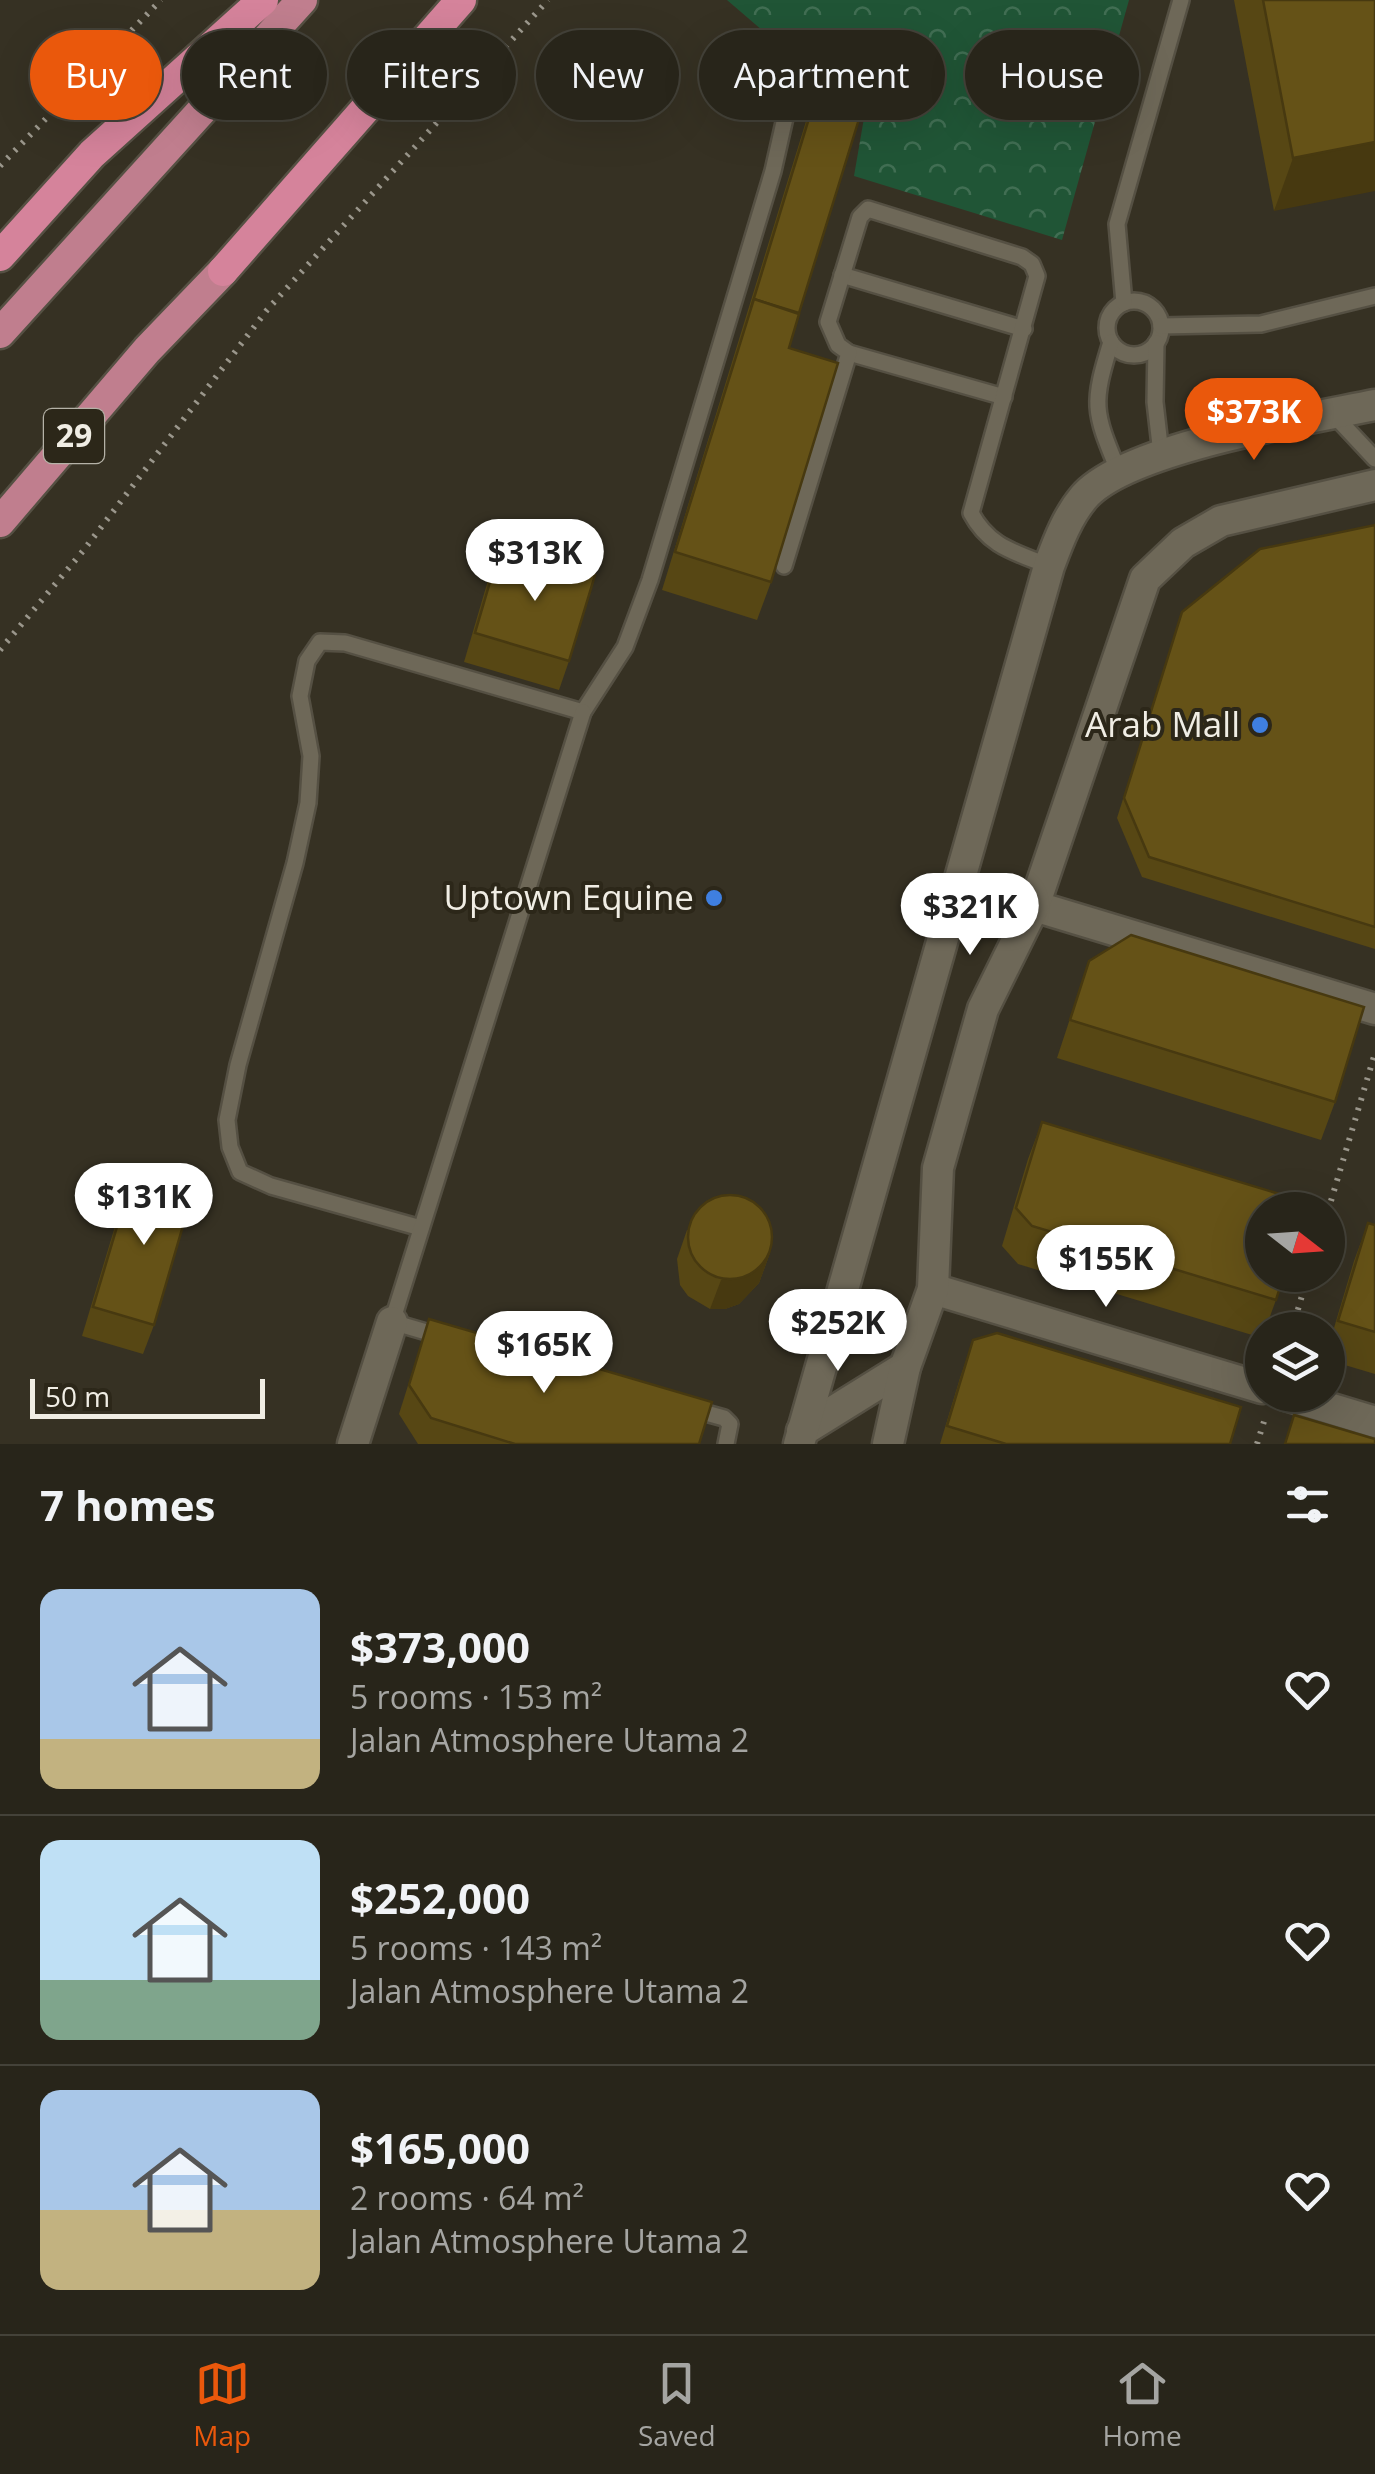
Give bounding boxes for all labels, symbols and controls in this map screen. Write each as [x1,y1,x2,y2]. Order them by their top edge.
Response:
chip: Buy [30,30,162,120]
chip: Rent [182,30,327,120]
chip: Filters [347,30,516,120]
chip: New [536,30,679,120]
chip: Apartment [699,30,945,120]
chip: House [965,30,1139,120]
pin: $373K [1184,378,1324,463]
text: $373K [1207,389,1301,432]
road number: 29 [44,409,104,463]
pin: $313K [465,519,605,604]
text: $313K [488,530,582,573]
place label: Arab Mall [1085,700,1240,747]
marker: Arab Mall [1249,714,1271,736]
place label: Uptown Equine [444,873,694,920]
pin: $321K [900,873,1040,958]
text: $321K [923,884,1017,927]
marker: Uptown Equine [703,887,725,909]
pin: $131K [74,1163,214,1248]
text: $131K [97,1174,191,1217]
north arrow [1245,1192,1345,1292]
map controls [1245,1192,1345,1412]
pin: $155K [1036,1225,1176,1310]
text: $155K [1059,1236,1153,1279]
pin: $252K [768,1289,908,1374]
text: $252K [791,1300,885,1343]
pin: $165K [474,1311,614,1396]
button: layers [1245,1312,1345,1412]
text: $165K [497,1322,591,1365]
scale bar [30,1374,265,1418]
text: 50 m [45,1377,110,1415]
text: 7 homes [40,1476,215,1533]
icon: filters [1280,1477,1335,1532]
text: $373,000 [350,1618,530,1675]
icon: home [120,1629,240,1749]
icon: heart [1280,1662,1335,1717]
text: 5 rooms · 153 m² [350,1675,602,1718]
text: Jalan Atmosphere Utama 2 [350,1718,749,1761]
text: $252,000 [350,1869,530,1926]
icon: home [120,1880,240,2000]
icon: heart [1280,1913,1335,1968]
text: 5 rooms · 143 m² [350,1926,602,1969]
text: Jalan Atmosphere Utama 2 [350,1969,749,2012]
text: $165,000 [350,2119,530,2176]
icon: home [120,2130,240,2250]
icon: heart [1280,2163,1335,2218]
text: 2 rooms · 64 m² [350,2176,584,2219]
text: Jalan Atmosphere Utama 2 [350,2219,749,2262]
tab: Map [193,2356,251,2454]
tab: Saved [638,2356,716,2454]
tab: Home [1102,2356,1182,2454]

